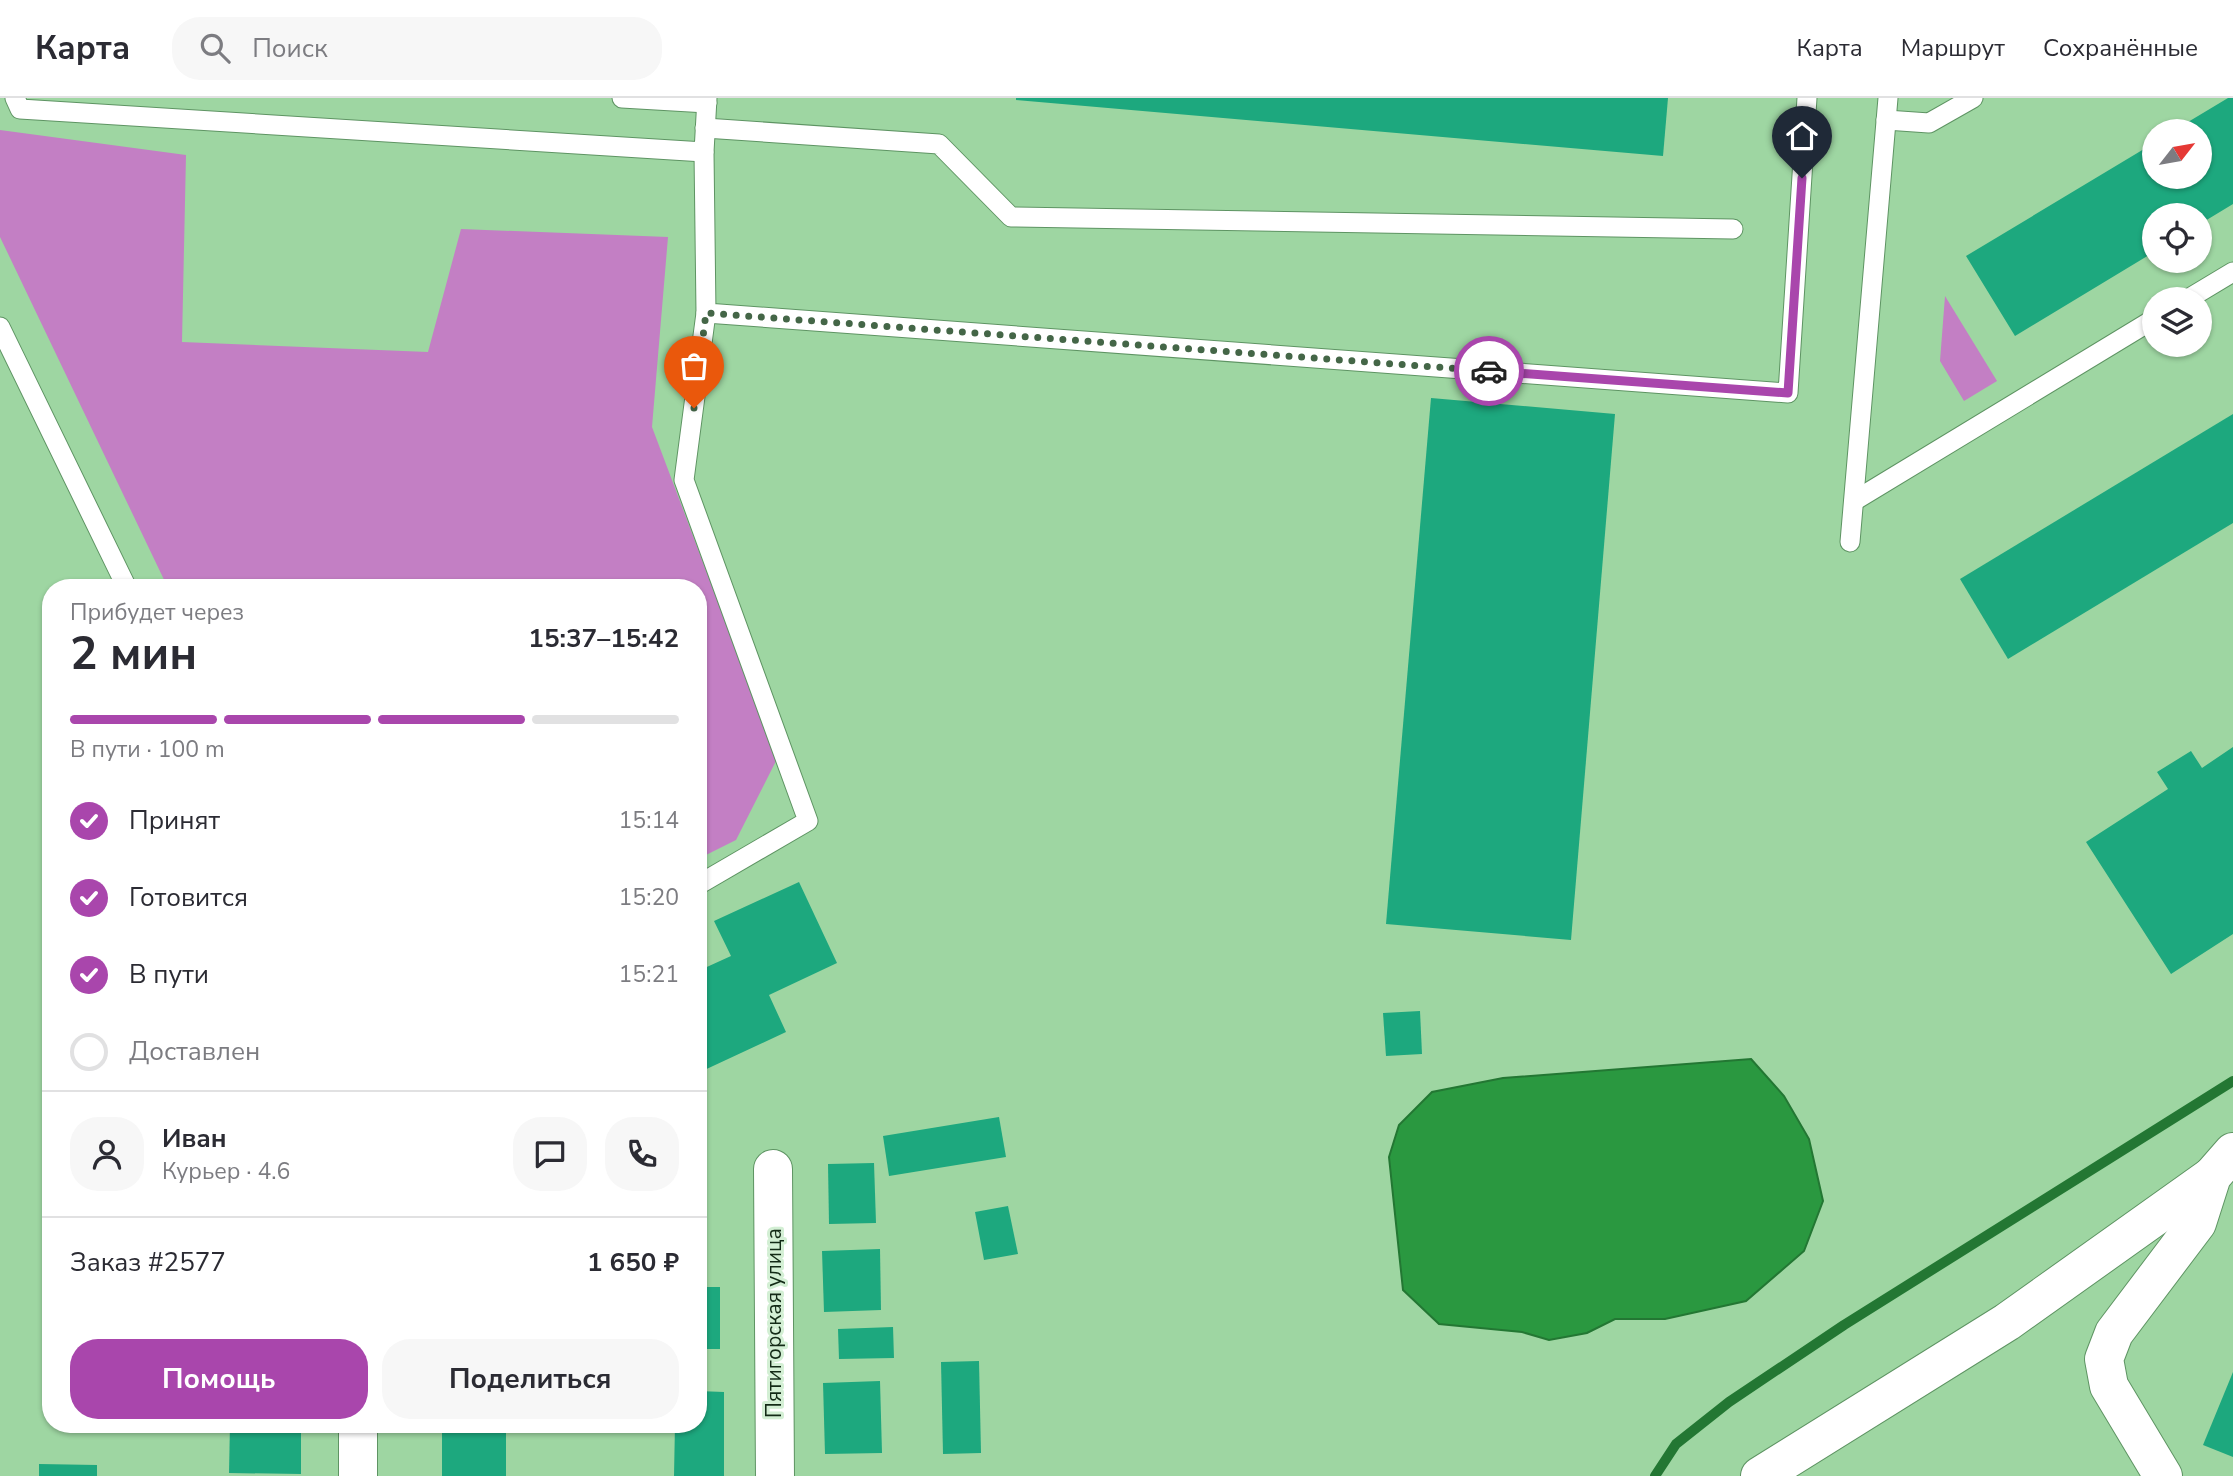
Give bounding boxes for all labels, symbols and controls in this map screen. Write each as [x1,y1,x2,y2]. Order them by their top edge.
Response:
search box [172,17,662,80]
text: Карта [35,26,130,71]
icon: search [196,29,234,67]
text: Поиск [252,31,328,66]
text: Карта [1797,32,1863,64]
text: Маршрут [1901,32,2005,64]
text: Сохранённые [2043,32,2198,64]
pin [1772,106,1832,178]
icon: home [1783,117,1821,155]
north arrow [2142,119,2212,189]
map controls [2142,119,2212,357]
button: locate [2142,203,2212,273]
button: layers [2142,287,2212,357]
pin [664,336,724,408]
courier [1454,336,1524,406]
icon: bag [675,347,713,385]
icon: car [1470,352,1508,390]
text: Прибудет через [70,597,244,628]
text: 15:37–15:42 [528,621,679,656]
text: 2 мин [70,622,197,685]
text: В пути · 100 m [70,734,225,765]
icon: check [70,802,108,840]
text: Принят [129,803,220,838]
text: 15:14 [619,805,679,836]
icon: check [70,879,108,917]
text: Готовится [129,880,248,915]
text: 15:20 [619,882,679,913]
icon: check [70,956,108,994]
text: В пути [129,957,209,992]
text: 15:21 [619,959,679,990]
text: Доставлен [129,1034,260,1069]
button: person [70,1117,144,1191]
button: chat [513,1117,587,1191]
button: phone [605,1117,679,1191]
text: Иван [162,1121,227,1156]
text: Курьер · 4.6 [162,1156,290,1187]
street label: Пятигорская улица [760,1228,788,1418]
text: Заказ #2577 [70,1245,226,1280]
text: 1 650 ₽ [587,1245,679,1280]
button: Помощь [70,1339,368,1419]
button: Поделиться [382,1339,679,1419]

